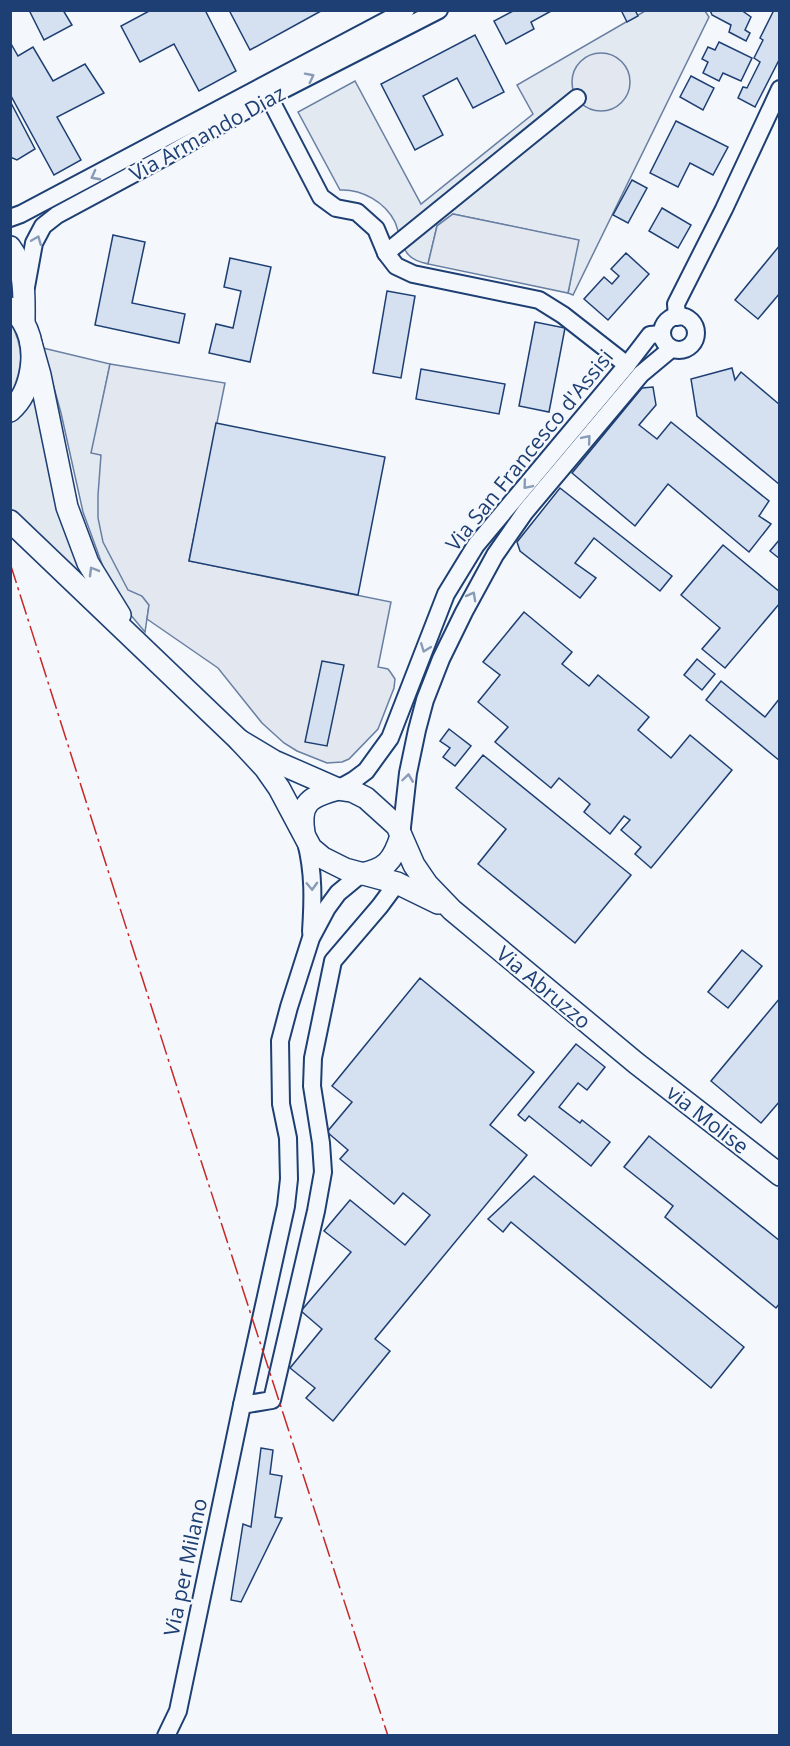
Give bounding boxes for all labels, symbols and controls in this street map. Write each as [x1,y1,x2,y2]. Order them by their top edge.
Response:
one-way arrow [303,73,314,84]
street label: Via Armando Diaz [124,79,290,187]
one-way arrow [90,169,101,180]
one-way arrow [30,235,42,246]
street label: Via San Francesco d'Assisi [439,343,619,557]
one-way arrow [579,434,590,445]
one-way arrow [524,478,535,489]
one-way arrow [89,567,100,577]
one-way arrow [465,592,476,602]
one-way arrow [420,643,433,653]
one-way arrow [401,774,413,783]
one-way arrow [306,882,319,891]
street label: Via Abruzzo [491,939,597,1035]
street label: via Molise [661,1078,755,1160]
street label: Via per Milano [157,1495,213,1639]

